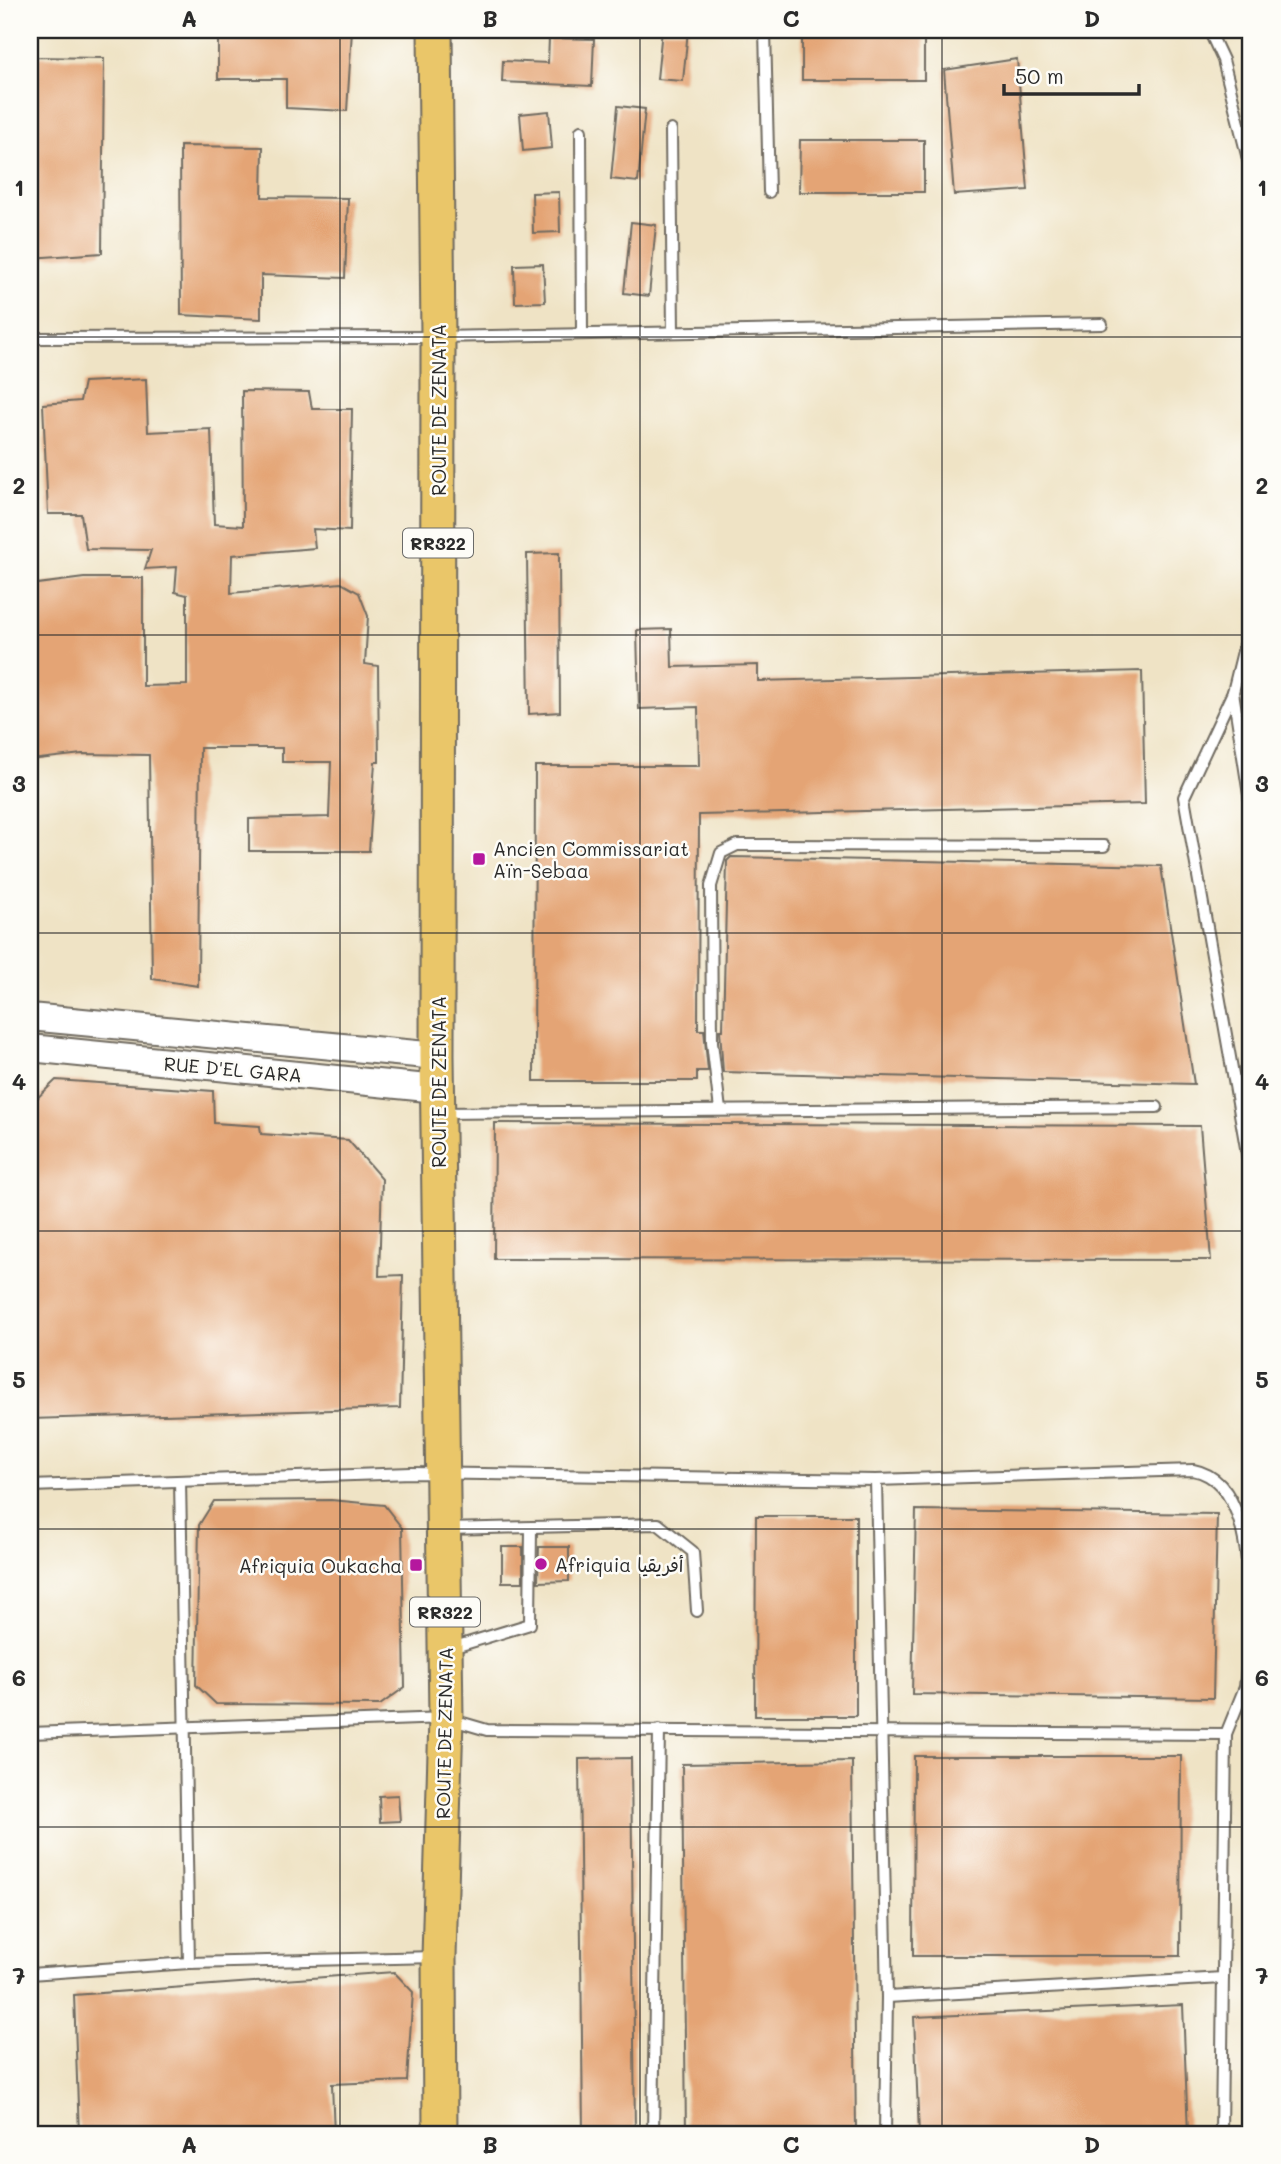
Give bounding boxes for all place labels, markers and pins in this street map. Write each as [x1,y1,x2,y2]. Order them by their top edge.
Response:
place label: Ancien Commissariat Aïn-Sebaa [493,836,689,883]
marker: Ancien Commissariat Aïn-Sebaa [471,851,487,867]
place label: Afriquia أفريقيا [555,1552,684,1577]
place label: Afriquia Oukacha [239,1553,402,1578]
marker: Afriquia أفريقيا [533,1556,549,1572]
marker: Afriquia Oukacha [408,1557,424,1573]

